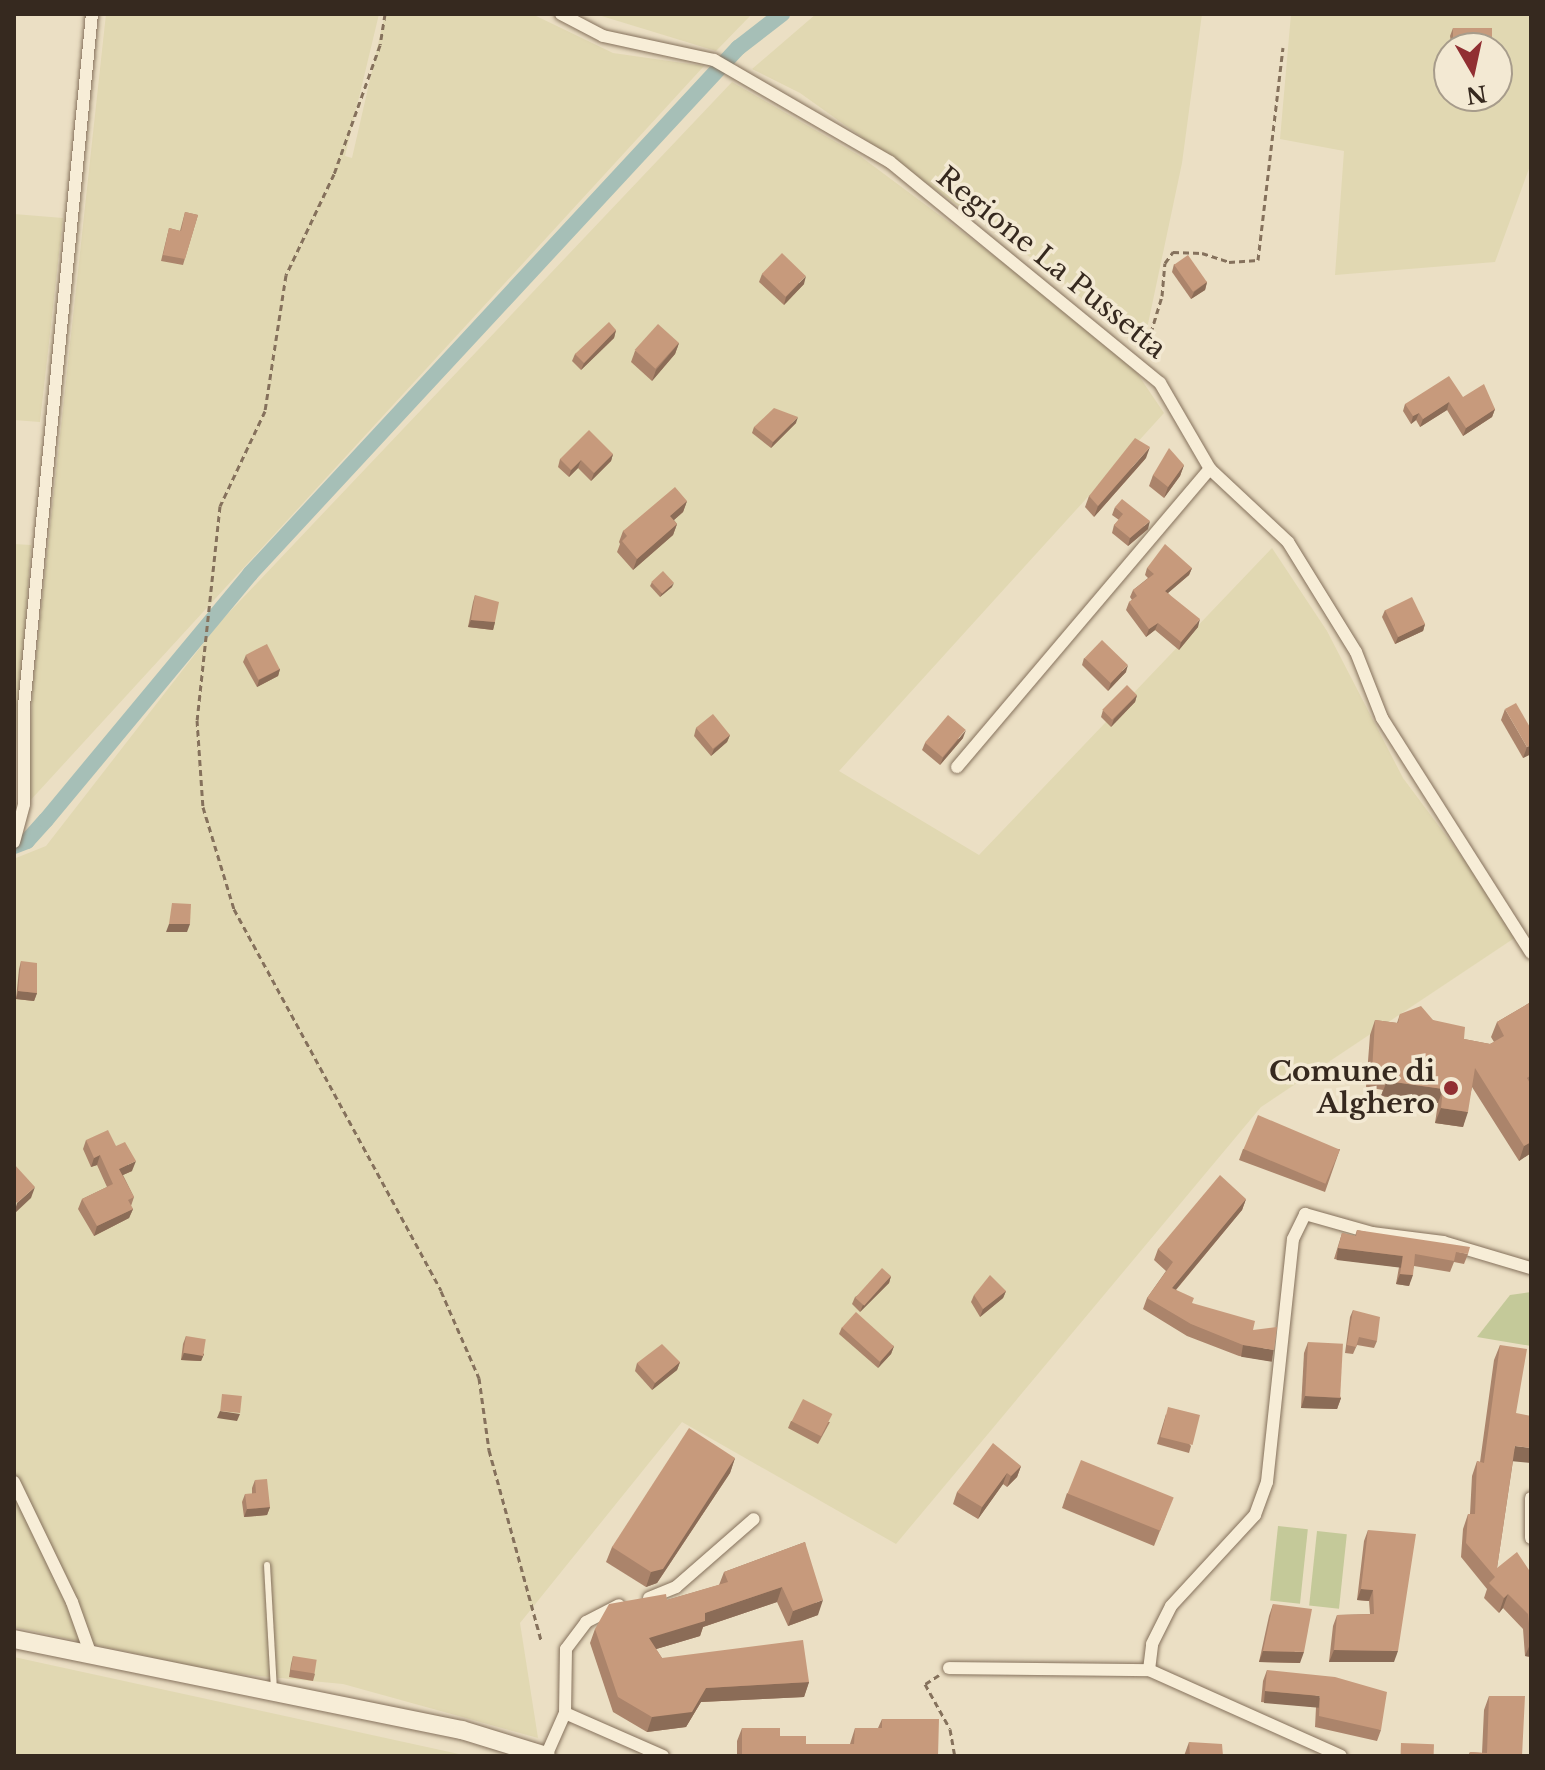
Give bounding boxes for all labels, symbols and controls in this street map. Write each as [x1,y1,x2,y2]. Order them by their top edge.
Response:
north arrow [1433,32,1513,112]
text: N [1464,79,1489,109]
street label: Regione La Pussetta [929,160,1173,366]
place label: Comune di Alghero [1269,1055,1435,1121]
marker: Comune di Alghero [1442,1079,1460,1097]

